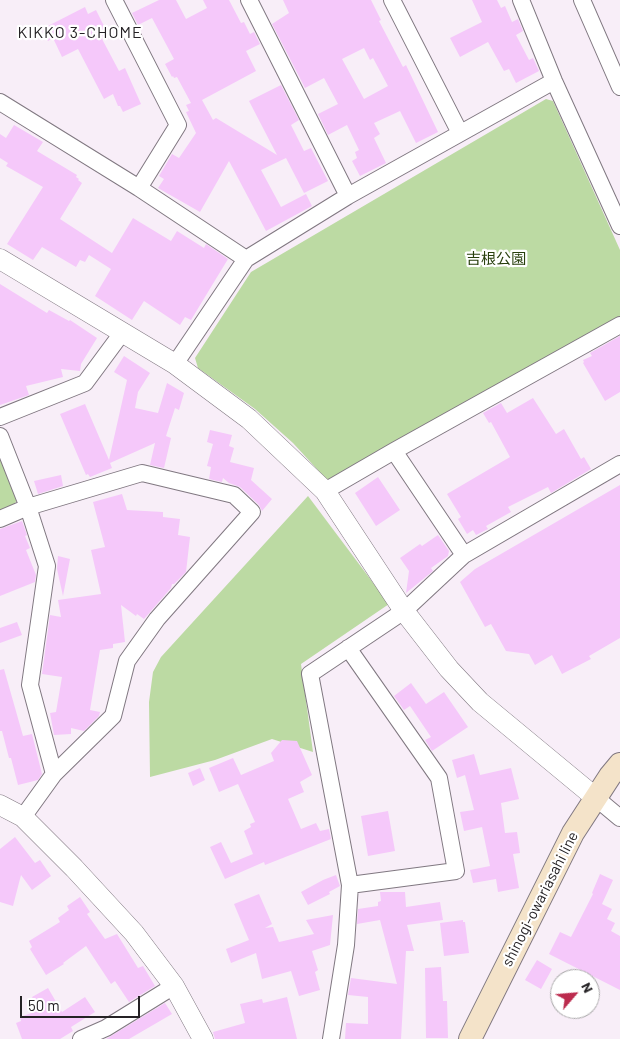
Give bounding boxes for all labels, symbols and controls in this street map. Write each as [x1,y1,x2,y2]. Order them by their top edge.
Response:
district label: KIKKO 3-CHOME [16,23,144,43]
park label: 吉根公園 [466,250,526,268]
street label: shinogi-owariasahi line [498,828,582,970]
north arrow [550,969,600,1019]
text: N [578,979,598,995]
scale bar [22,986,142,1018]
text: 50 m [28,996,60,1014]

